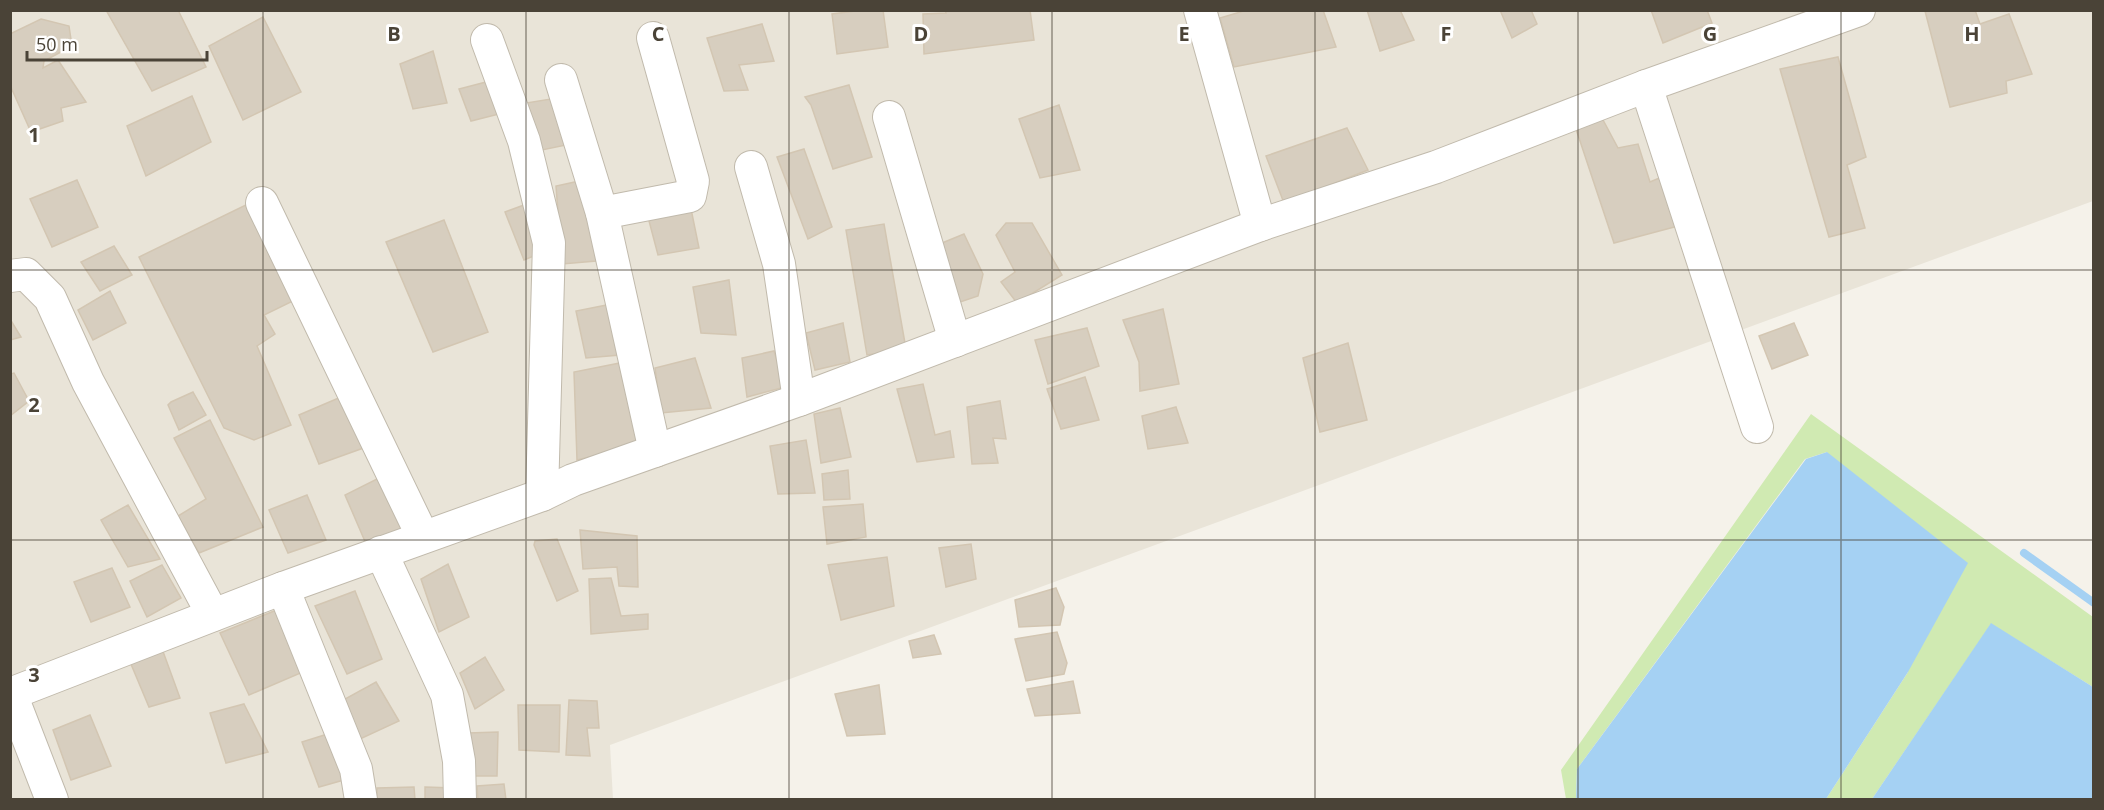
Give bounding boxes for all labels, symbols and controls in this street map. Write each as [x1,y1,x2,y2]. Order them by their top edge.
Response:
text: B [387,20,401,47]
text: C [652,20,665,47]
text: D [914,20,928,47]
text: E [1178,20,1190,47]
text: F [1441,20,1451,47]
text: G [1703,20,1717,47]
text: H [1964,20,1980,47]
scale bar [27,24,207,62]
text: 50 m [36,32,78,56]
text: 1 [28,121,40,148]
text: 2 [28,391,40,418]
text: 3 [28,661,40,688]

